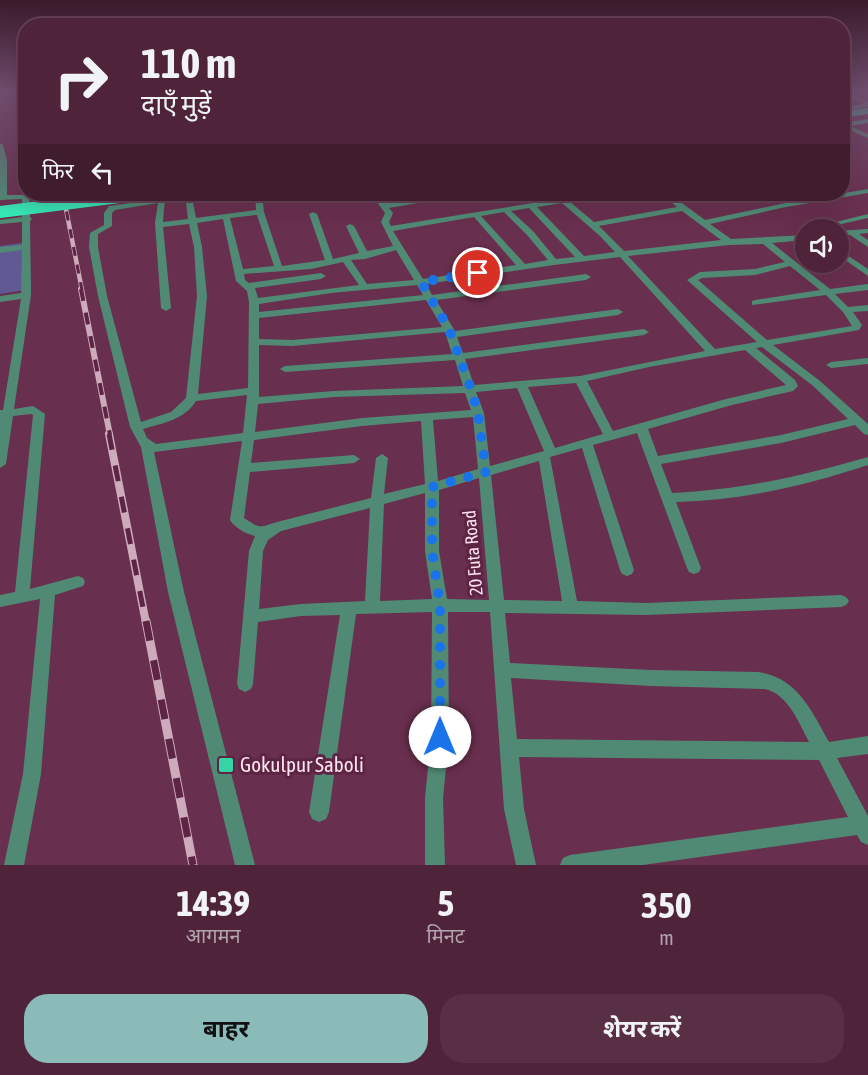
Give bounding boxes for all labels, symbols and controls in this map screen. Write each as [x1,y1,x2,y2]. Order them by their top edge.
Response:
text: 110 m [141,39,236,87]
icon: right [42,42,120,120]
text: दाएँ मुड़ें [141,89,212,120]
icon: left [86,156,119,189]
text: फिर [42,158,74,184]
map controls [795,219,849,273]
button: sound [795,219,849,273]
pin [452,247,503,298]
icon: arrive [461,256,494,289]
street label: 20 Futa Road [458,510,487,597]
position arrow [408,705,472,769]
place label: Gokulpur Saboli [240,752,364,776]
marker: Gokulpur Saboli [217,756,235,774]
text: 14:39 [176,882,250,924]
text: 5 [437,882,454,924]
text: 350 [641,884,692,926]
text: आगमन [186,924,241,947]
text: मिनट [427,924,465,947]
text: m [659,926,674,949]
button: बाहर [24,994,428,1063]
button: शेयर करें [440,994,844,1063]

